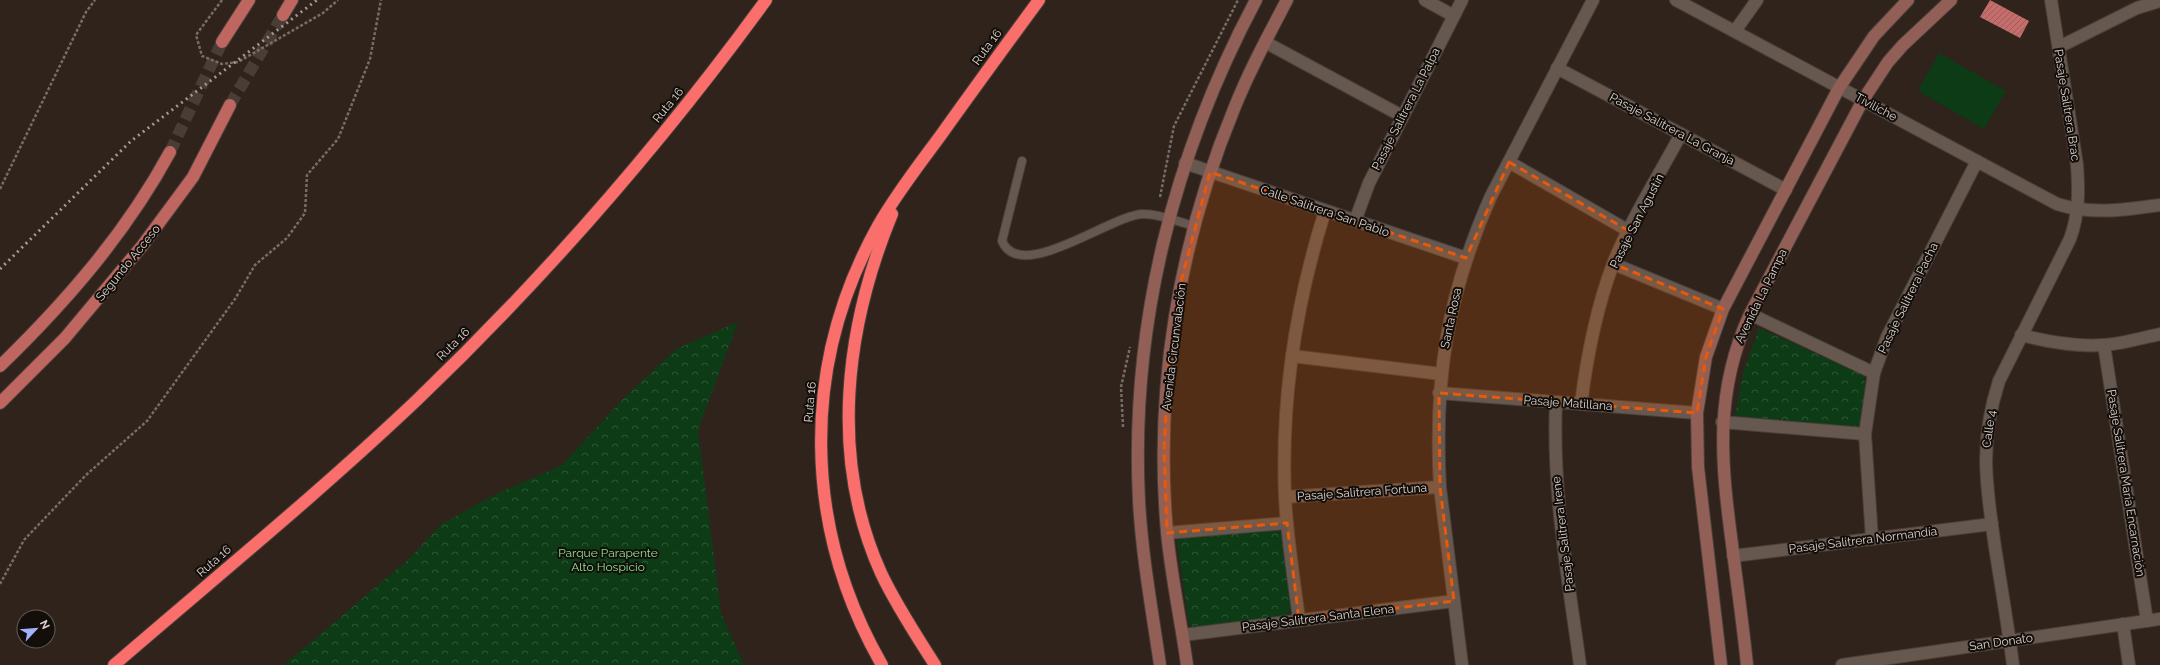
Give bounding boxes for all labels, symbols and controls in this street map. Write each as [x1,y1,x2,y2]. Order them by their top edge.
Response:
street label: Ruta 16 [969,26,1005,68]
street label: Pasaje Salitrera La Palpa [1369,46,1443,172]
street label: Pasaje Salitrera Brac [2051,48,2083,162]
street label: Ruta 16 [650,85,686,125]
street label: Pasaje Salitrera La Granja [1607,90,1737,168]
street label: Tiviliche [1853,90,1899,124]
street label: Pasaje San Agustín [1607,171,1667,271]
street label: Calle Salitrera San Pablo [1259,182,1391,240]
street label: Segundo Acceso [93,222,163,304]
street label: Pasaje Salitrera Pacha [1875,240,1941,356]
street label: Avenida La Pampa [1732,247,1790,345]
street label: Avenida Circunvalación [1159,282,1189,412]
street label: Santa Rosa [1438,286,1464,350]
street label: Ruta 16 [434,325,472,363]
street label: Ruta 16 [801,381,819,423]
street label: Pasaje Salitrera María Encarnación [2104,388,2148,578]
street label: Pasaje Matillana [1523,393,1613,413]
street label: Calle 4 [1979,409,1999,449]
street label: Pasaje Salitrera Irene [1549,476,1577,592]
street label: Pasaje Salitrera Fortuna [1296,480,1428,504]
street label: Pasaje Salitrera Normandía [1788,524,1938,556]
street label: Ruta 16 [194,542,234,580]
park label: Parque Parapente Alto Hospicio [558,546,658,574]
street label: Pasaje Salitrera Santa Elena [1241,602,1395,634]
north arrow [16,609,56,649]
text: N [37,618,52,631]
street label: San Donato [1968,631,2034,653]

